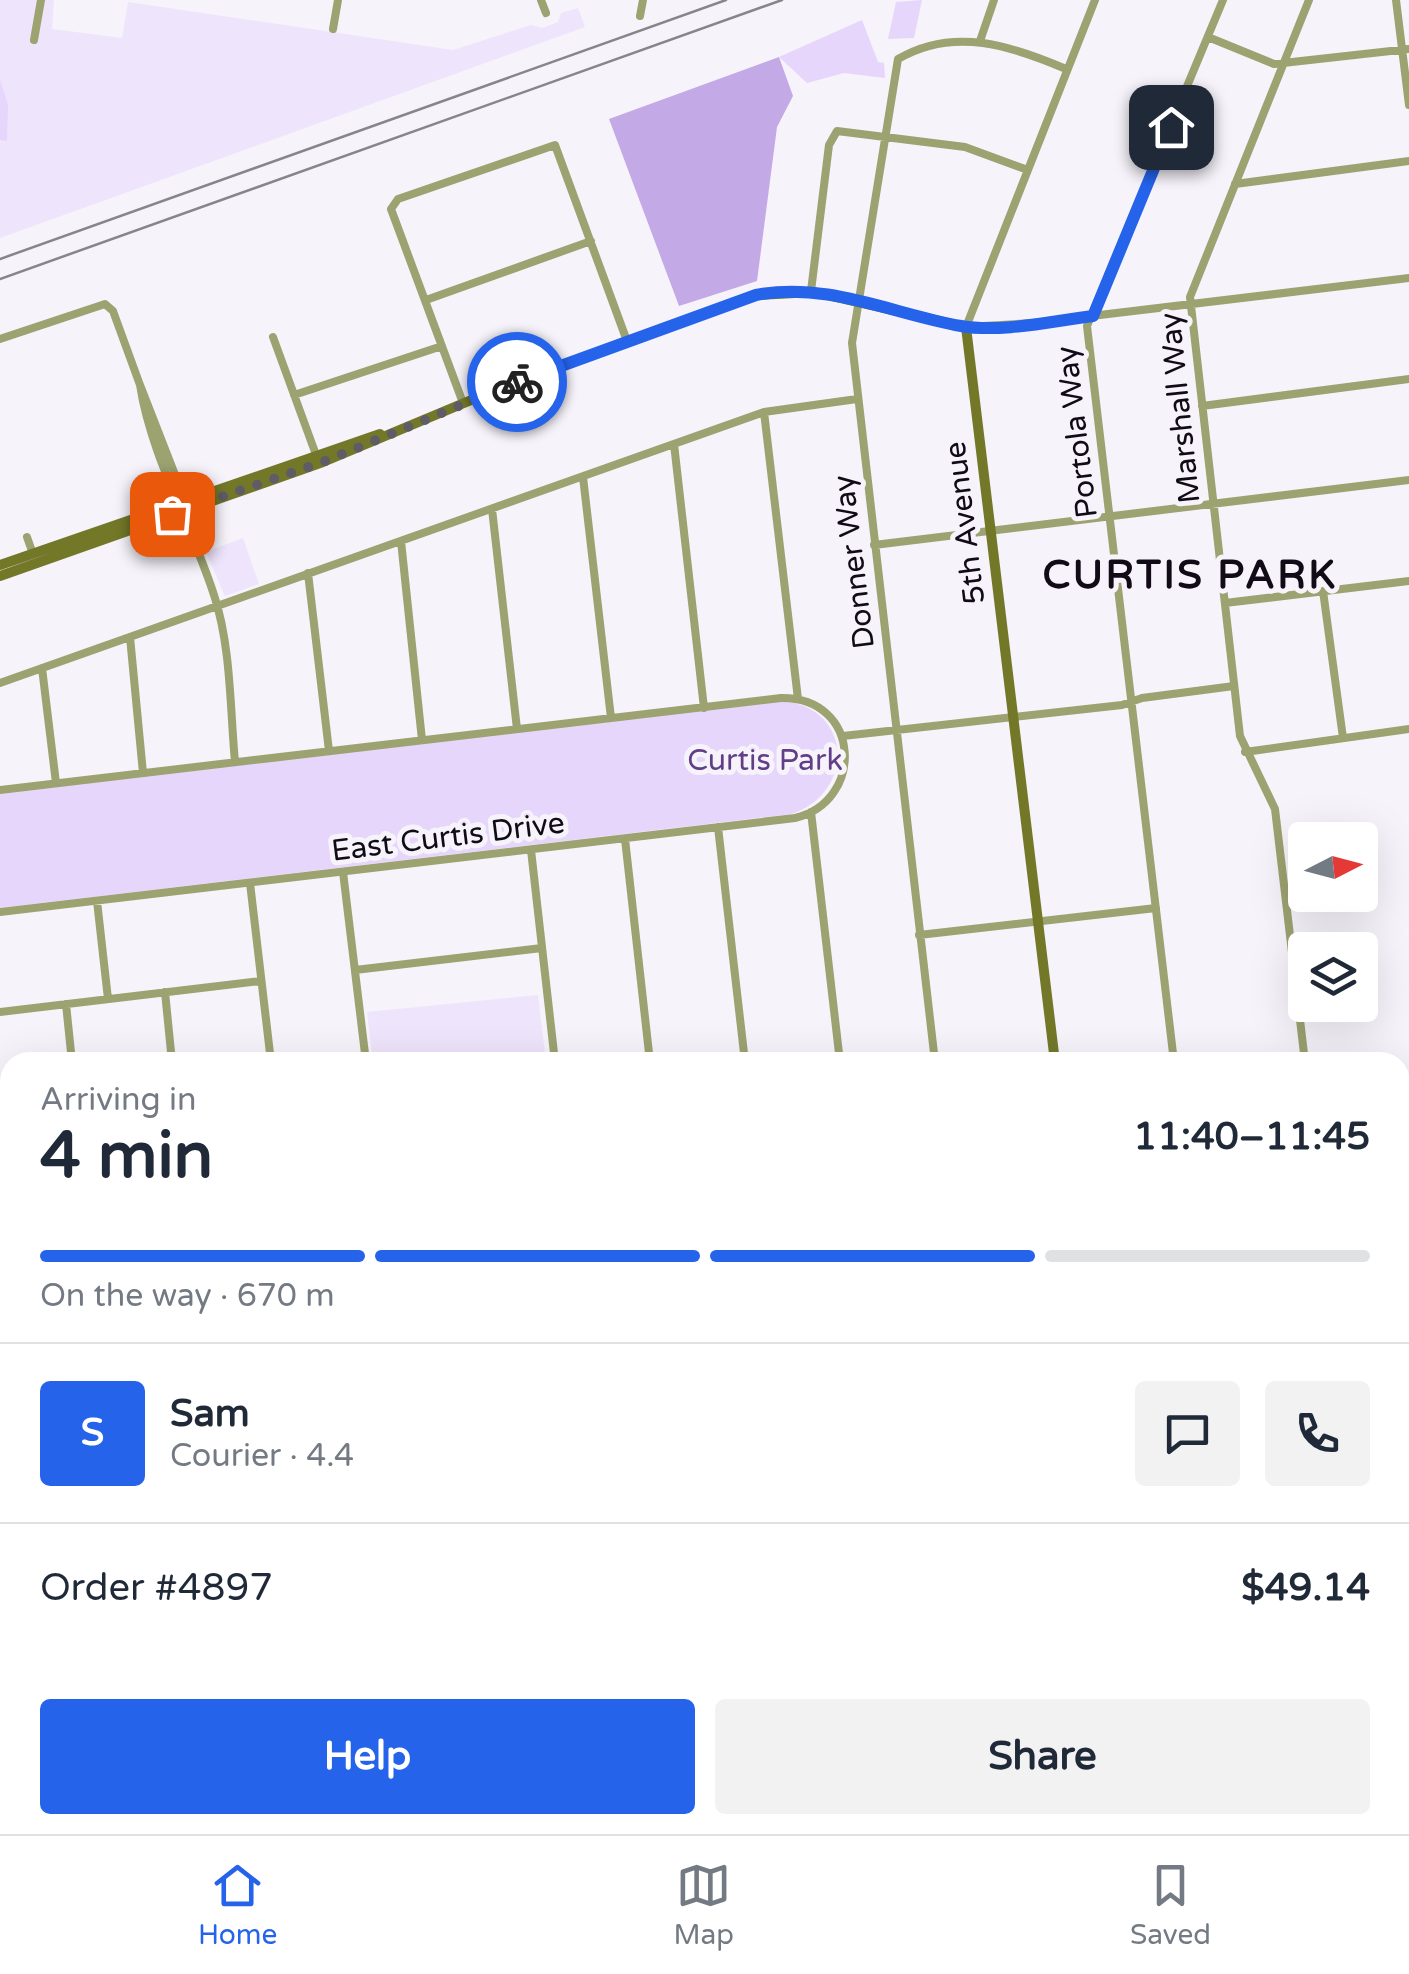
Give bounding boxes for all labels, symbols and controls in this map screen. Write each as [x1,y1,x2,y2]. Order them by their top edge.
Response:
pin [1129,85,1214,170]
icon: home [1144,100,1199,155]
street label: Marshall Way [1152,311,1208,505]
courier [467,332,567,432]
street label: Portola Way [1048,344,1106,520]
icon: bike [490,355,545,410]
street label: 5th Avenue [937,439,993,607]
pin [130,472,215,557]
street label: Donner Way [825,473,883,651]
icon: bag [145,487,200,542]
district label: CURTIS PARK [1042,551,1338,599]
park label: Curtis Park [687,742,843,779]
street label: East Curtis Drive [329,804,567,870]
north arrow [1288,822,1378,912]
map controls [1288,822,1378,1022]
button: layers [1288,932,1378,1022]
text: Arriving in [40,1081,197,1119]
text: 11:40–11:45 [1133,1114,1370,1160]
text: 4 min [40,1117,213,1196]
text: On the way · 670 m [40,1277,335,1315]
button: chat [1135,1381,1240,1486]
button: phone [1265,1381,1370,1486]
text: Sam [170,1391,250,1437]
text: S [81,1410,104,1456]
text: Courier · 4.4 [170,1437,354,1475]
text: Order #4897 [40,1565,273,1611]
text: $49.14 [1241,1565,1370,1611]
button: Help [40,1699,695,1814]
button: Share [715,1699,1370,1814]
tab: Home [198,1858,277,1952]
tab: Map [673,1858,734,1952]
tab: Saved [1130,1858,1211,1952]

